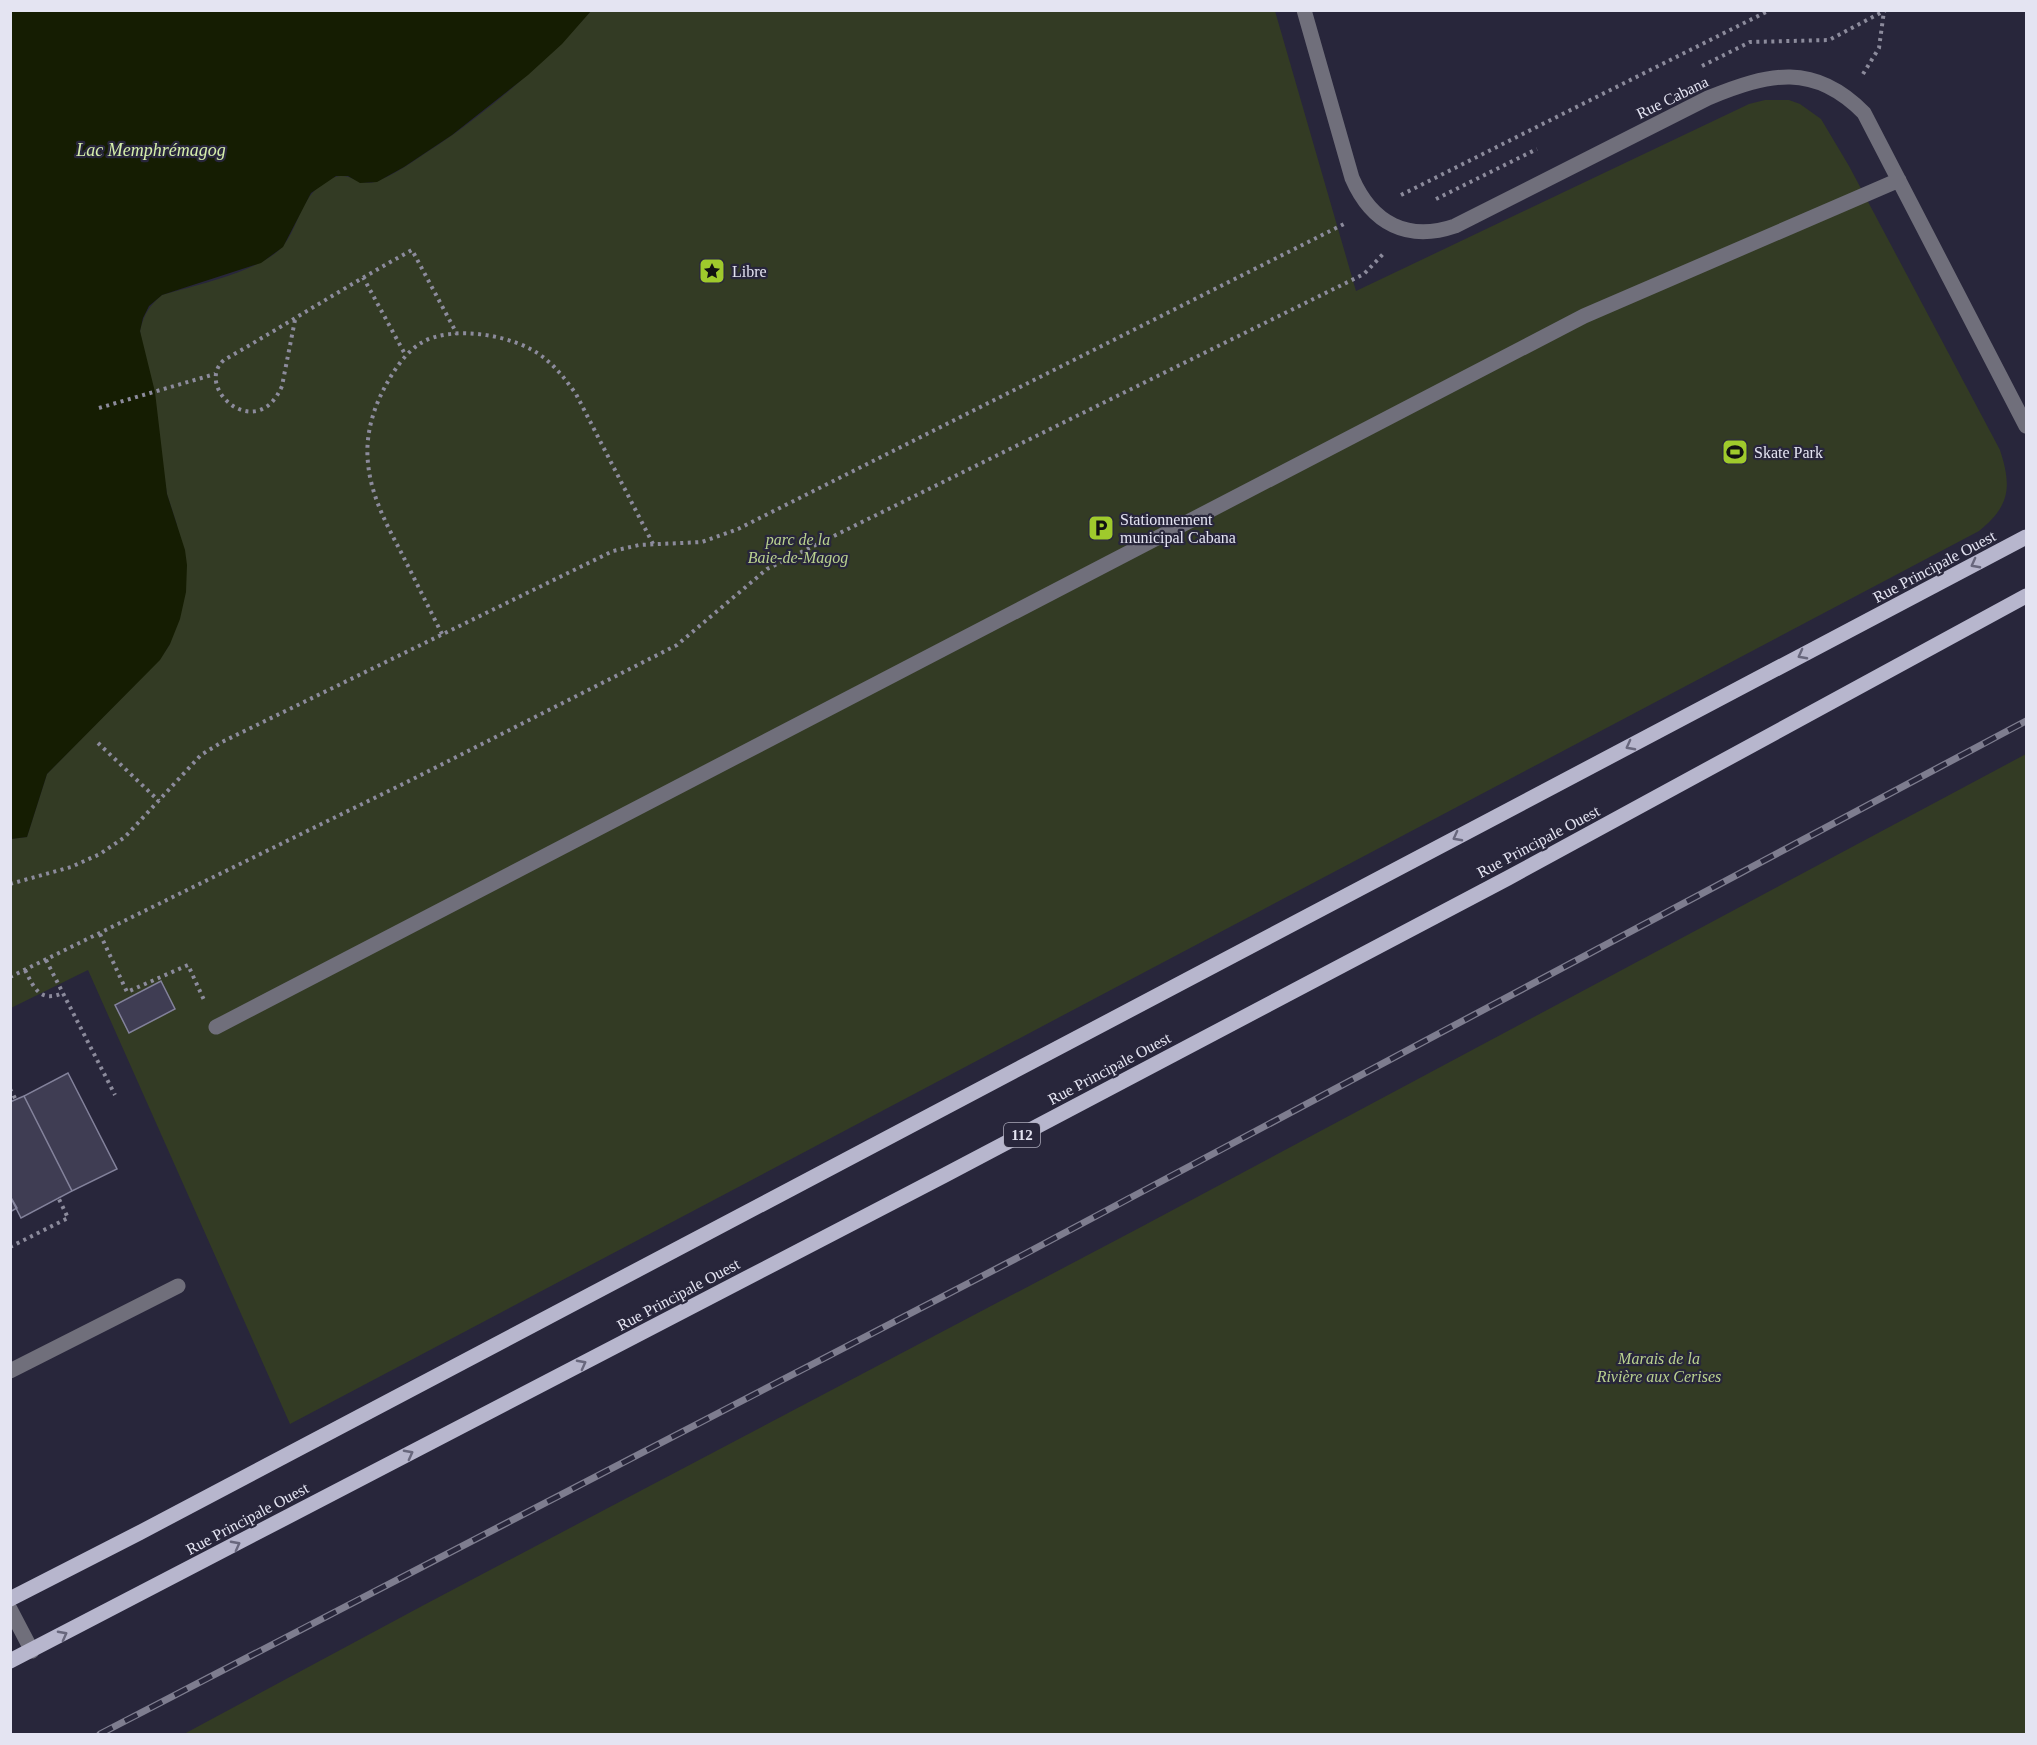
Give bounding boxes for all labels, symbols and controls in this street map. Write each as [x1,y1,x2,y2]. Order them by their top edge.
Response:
street label: Rue Cabana [1634,73,1711,122]
water label: Lac Memphrémagog [75,140,226,160]
place icon: Libre [697,256,727,286]
place label: Libre [732,263,767,280]
sports icon: Skate Park [1720,437,1750,467]
place label: Skate Park [1754,444,1823,461]
place label: Stationnement municipal Cabana [1120,511,1236,547]
parking icon: Stationnement municipal Cabana [1086,513,1116,543]
street label: Rue Principale Ouest [1870,527,1999,607]
park label: parc de la Baie-de-Magog [748,531,848,567]
one-way arrow [1970,557,1981,569]
one-way arrow [1798,648,1809,660]
one-way arrow [1625,739,1636,751]
street label: Rue Principale Ouest [1474,802,1603,882]
one-way arrow [1453,830,1464,842]
street label: Rue Principale Ouest [1045,1029,1174,1109]
road number: 112 [1004,1123,1040,1147]
street label: Rue Principale Ouest [614,1255,743,1335]
park label: Marais de la Rivière aux Cerises [1596,1350,1721,1385]
one-way arrow [575,1360,586,1372]
one-way arrow [402,1450,413,1462]
street label: Rue Principale Ouest [183,1479,312,1559]
one-way arrow [229,1540,240,1552]
one-way arrow [56,1630,67,1642]

